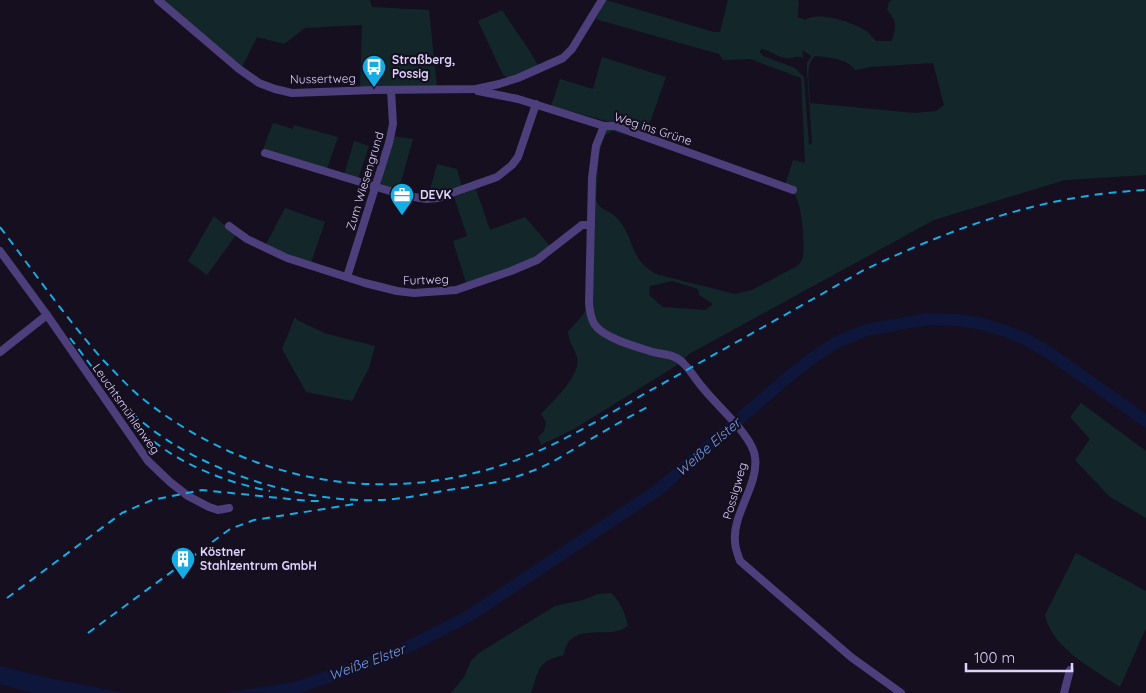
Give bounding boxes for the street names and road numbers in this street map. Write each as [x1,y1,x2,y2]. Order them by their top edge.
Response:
street label: Nussertweg [290,70,356,87]
street label: Weg ins Grüne [612,109,694,148]
street label: Zum Wiesengrund [342,130,387,232]
street label: Furtweg [403,271,449,288]
street label: Leuchtsmühlenweg [90,361,163,457]
street label: Possigweg [719,461,750,521]

